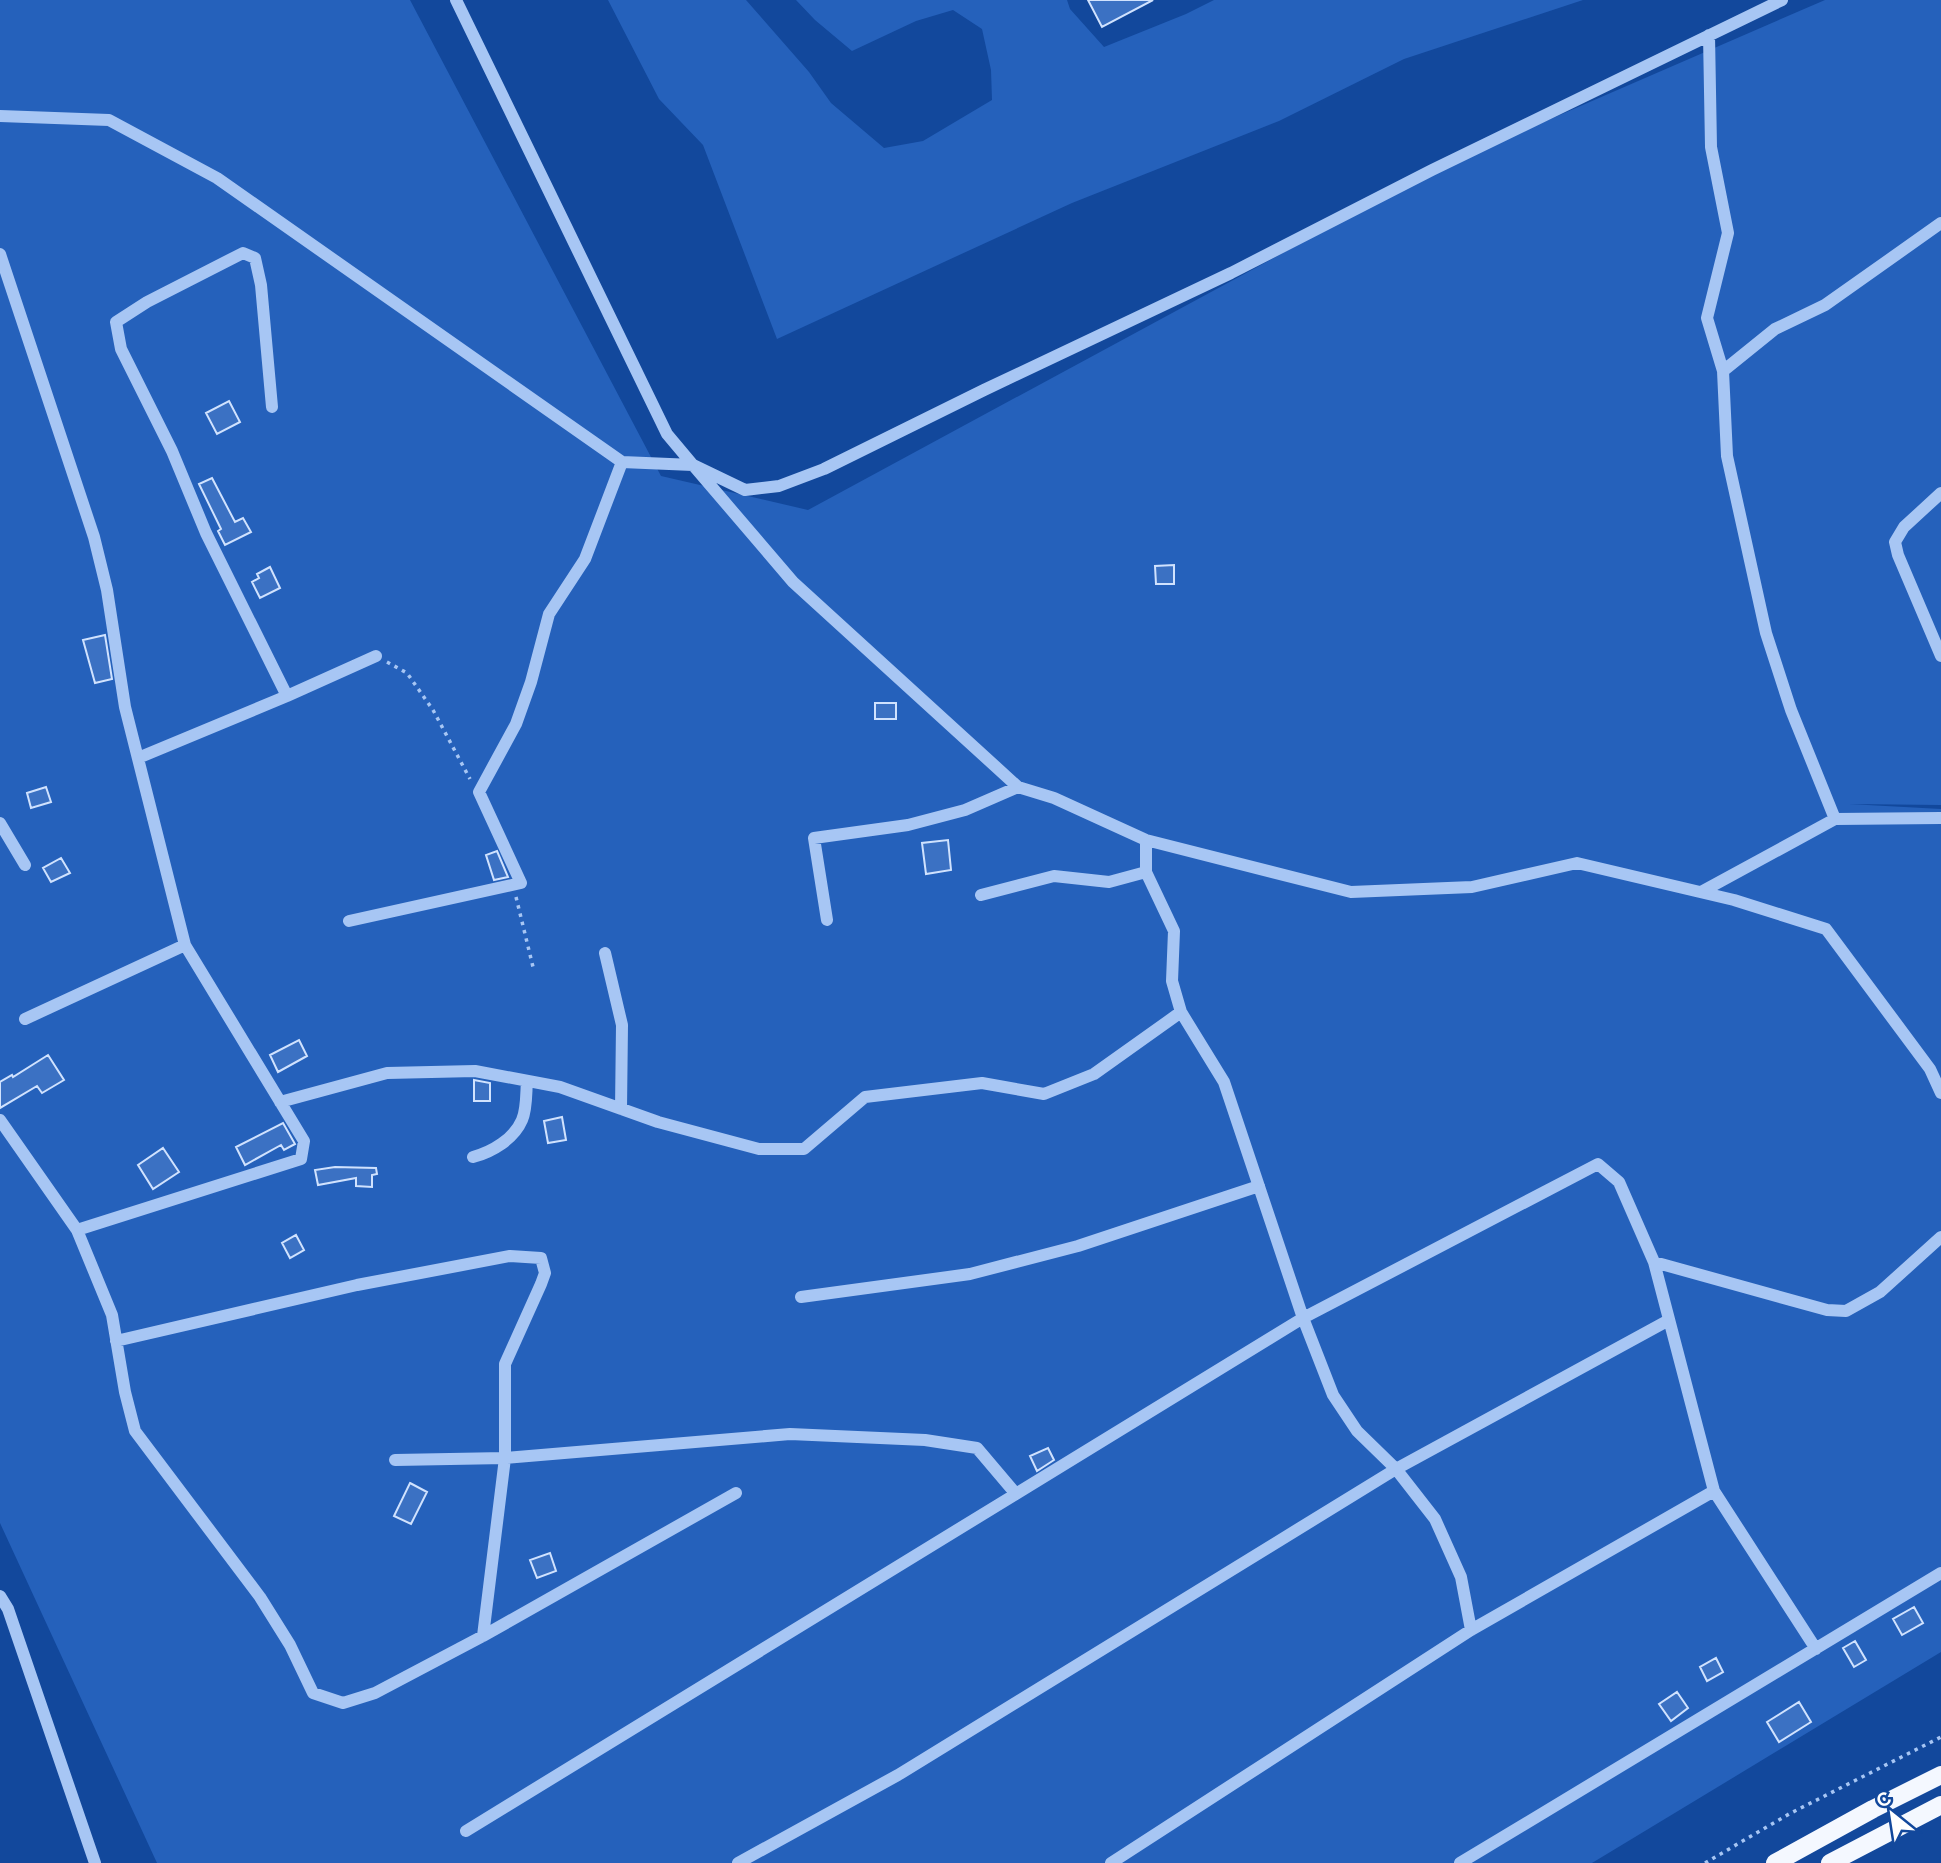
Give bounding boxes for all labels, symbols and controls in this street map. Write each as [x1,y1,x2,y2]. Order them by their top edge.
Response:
north arrow [1857,1779,1927,1849]
text: С [1872,1786,1895,1812]

